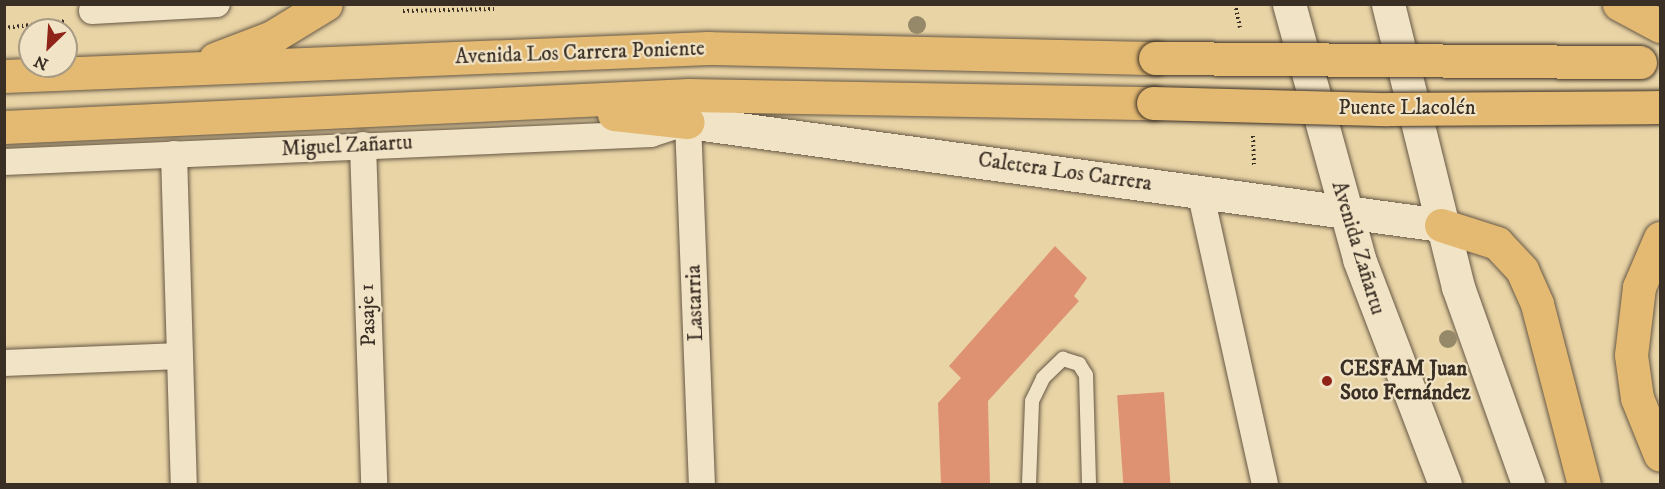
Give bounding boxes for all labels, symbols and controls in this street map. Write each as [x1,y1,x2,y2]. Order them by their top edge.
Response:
north arrow [18,18,78,78]
street label: Avenida Los Carrera Poniente [455,36,705,70]
text: N [31,51,51,74]
street label: Puente Llacolén [1338,95,1476,121]
street label: Miguel Zañartu [281,130,413,162]
street label: Caletera Los Carrera [976,147,1154,197]
street label: Avenida Zañartu [1326,178,1390,318]
street label: Lastarria [681,264,709,342]
street label: Pasaje 1 [354,283,382,347]
place label: CESFAM Juan Soto Fernández [1340,356,1471,406]
marker: CESFAM Juan Soto Fernández [1318,372,1336,390]

